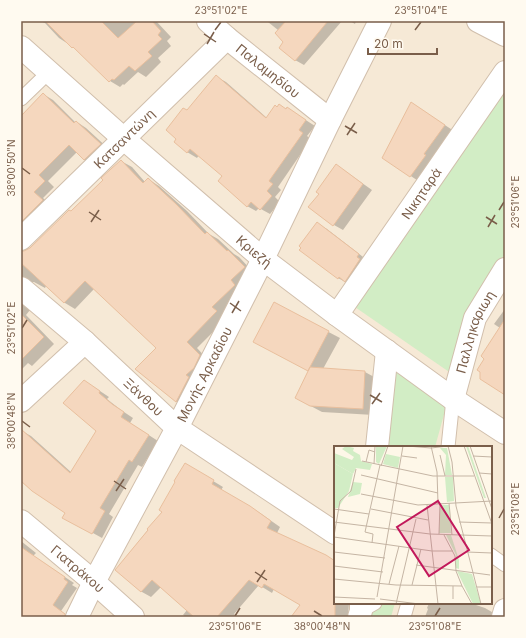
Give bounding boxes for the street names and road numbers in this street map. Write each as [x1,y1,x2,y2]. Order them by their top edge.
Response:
street label: Παλαμηδίου [233,40,303,101]
street label: Κατσαντώνη [90,105,158,172]
street label: Νικηταρά [398,164,445,222]
street label: Κριεζή [233,232,275,271]
street label: Παλληκαριωη [452,287,498,375]
street label: Μονής Αρκαδίου [173,324,235,425]
street label: Ξάνθου [121,374,167,419]
street label: Γιατράκου [48,541,108,596]

